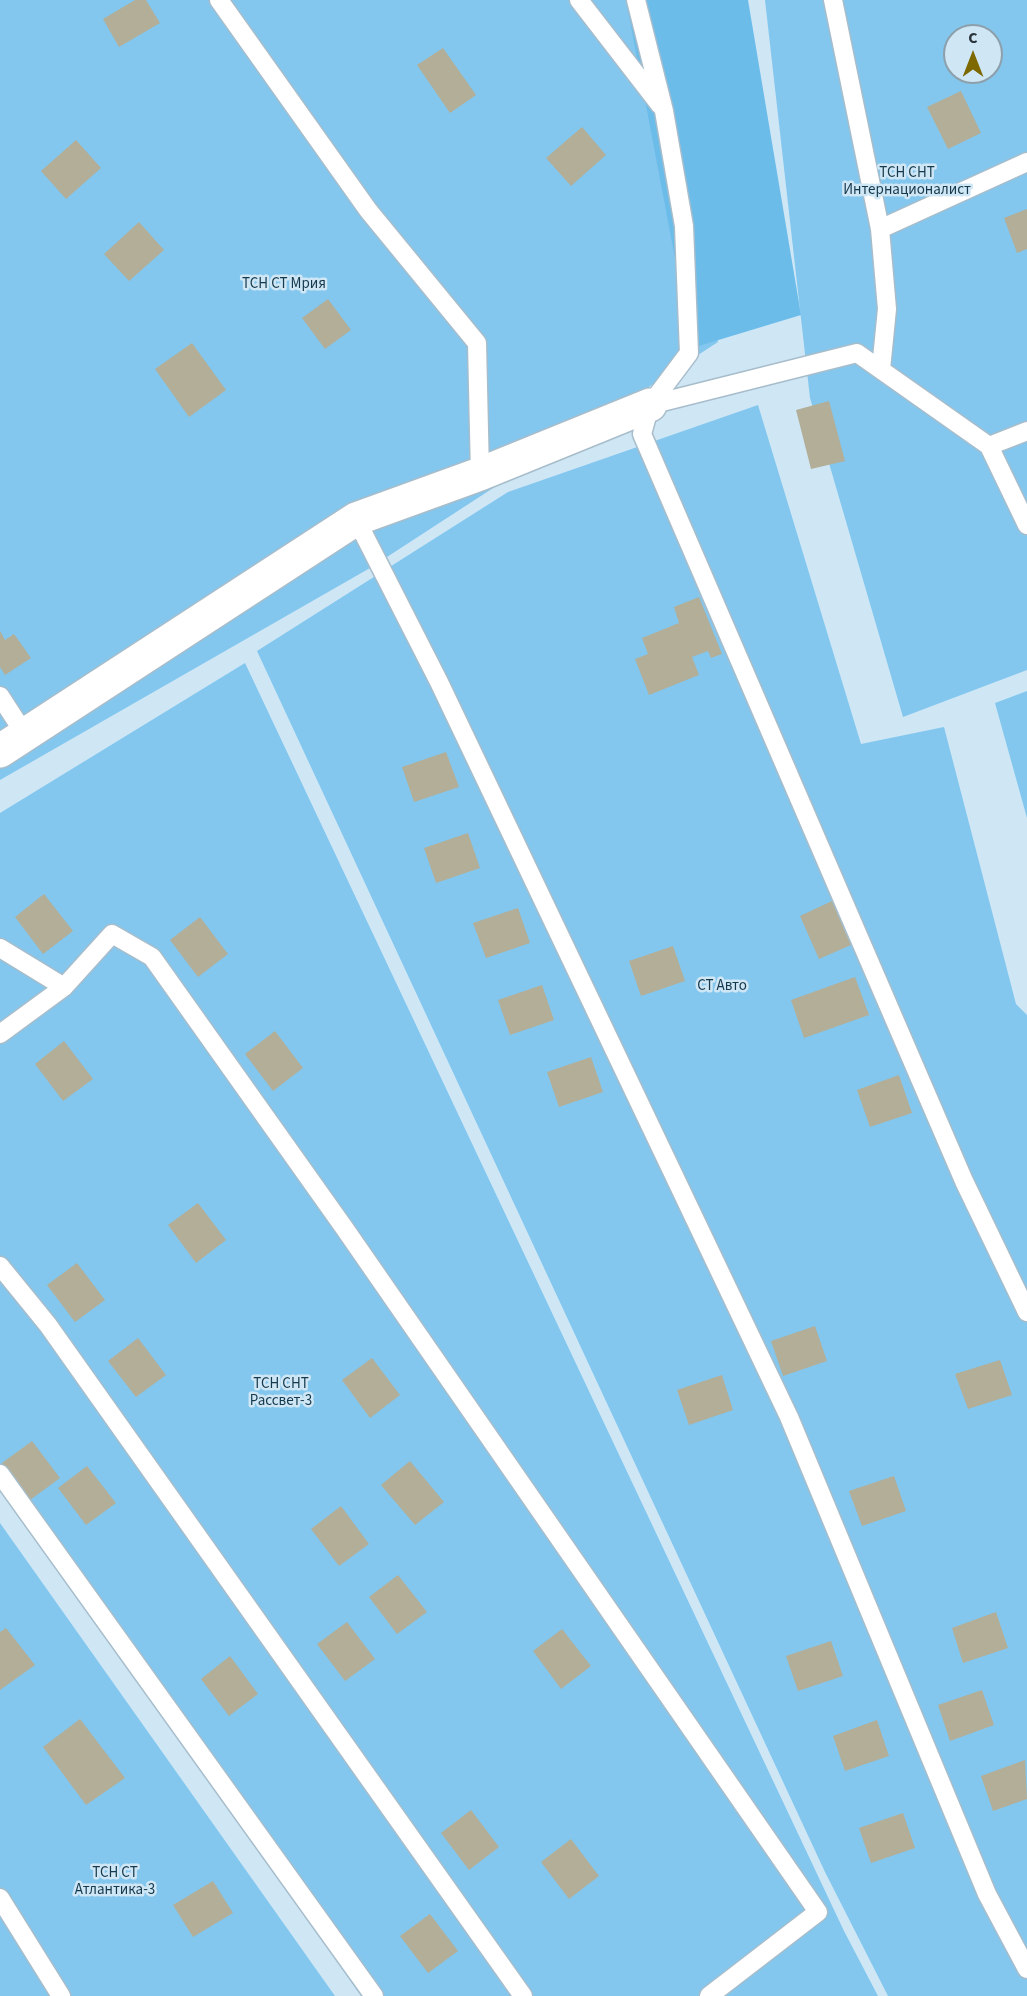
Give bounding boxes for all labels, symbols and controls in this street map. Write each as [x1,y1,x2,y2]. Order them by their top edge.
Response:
north arrow [943,24,1003,84]
text: С [968,27,978,49]
park label: ТСН СНТ Интернационалист [843,165,971,200]
park label: ТСН СТ Мрия [242,276,326,294]
park label: СТ Авто [697,978,747,996]
park label: ТСН СНТ Рассвет-3 [250,1376,312,1411]
park label: ТСН СТ Атлантика-3 [75,1865,155,1900]

